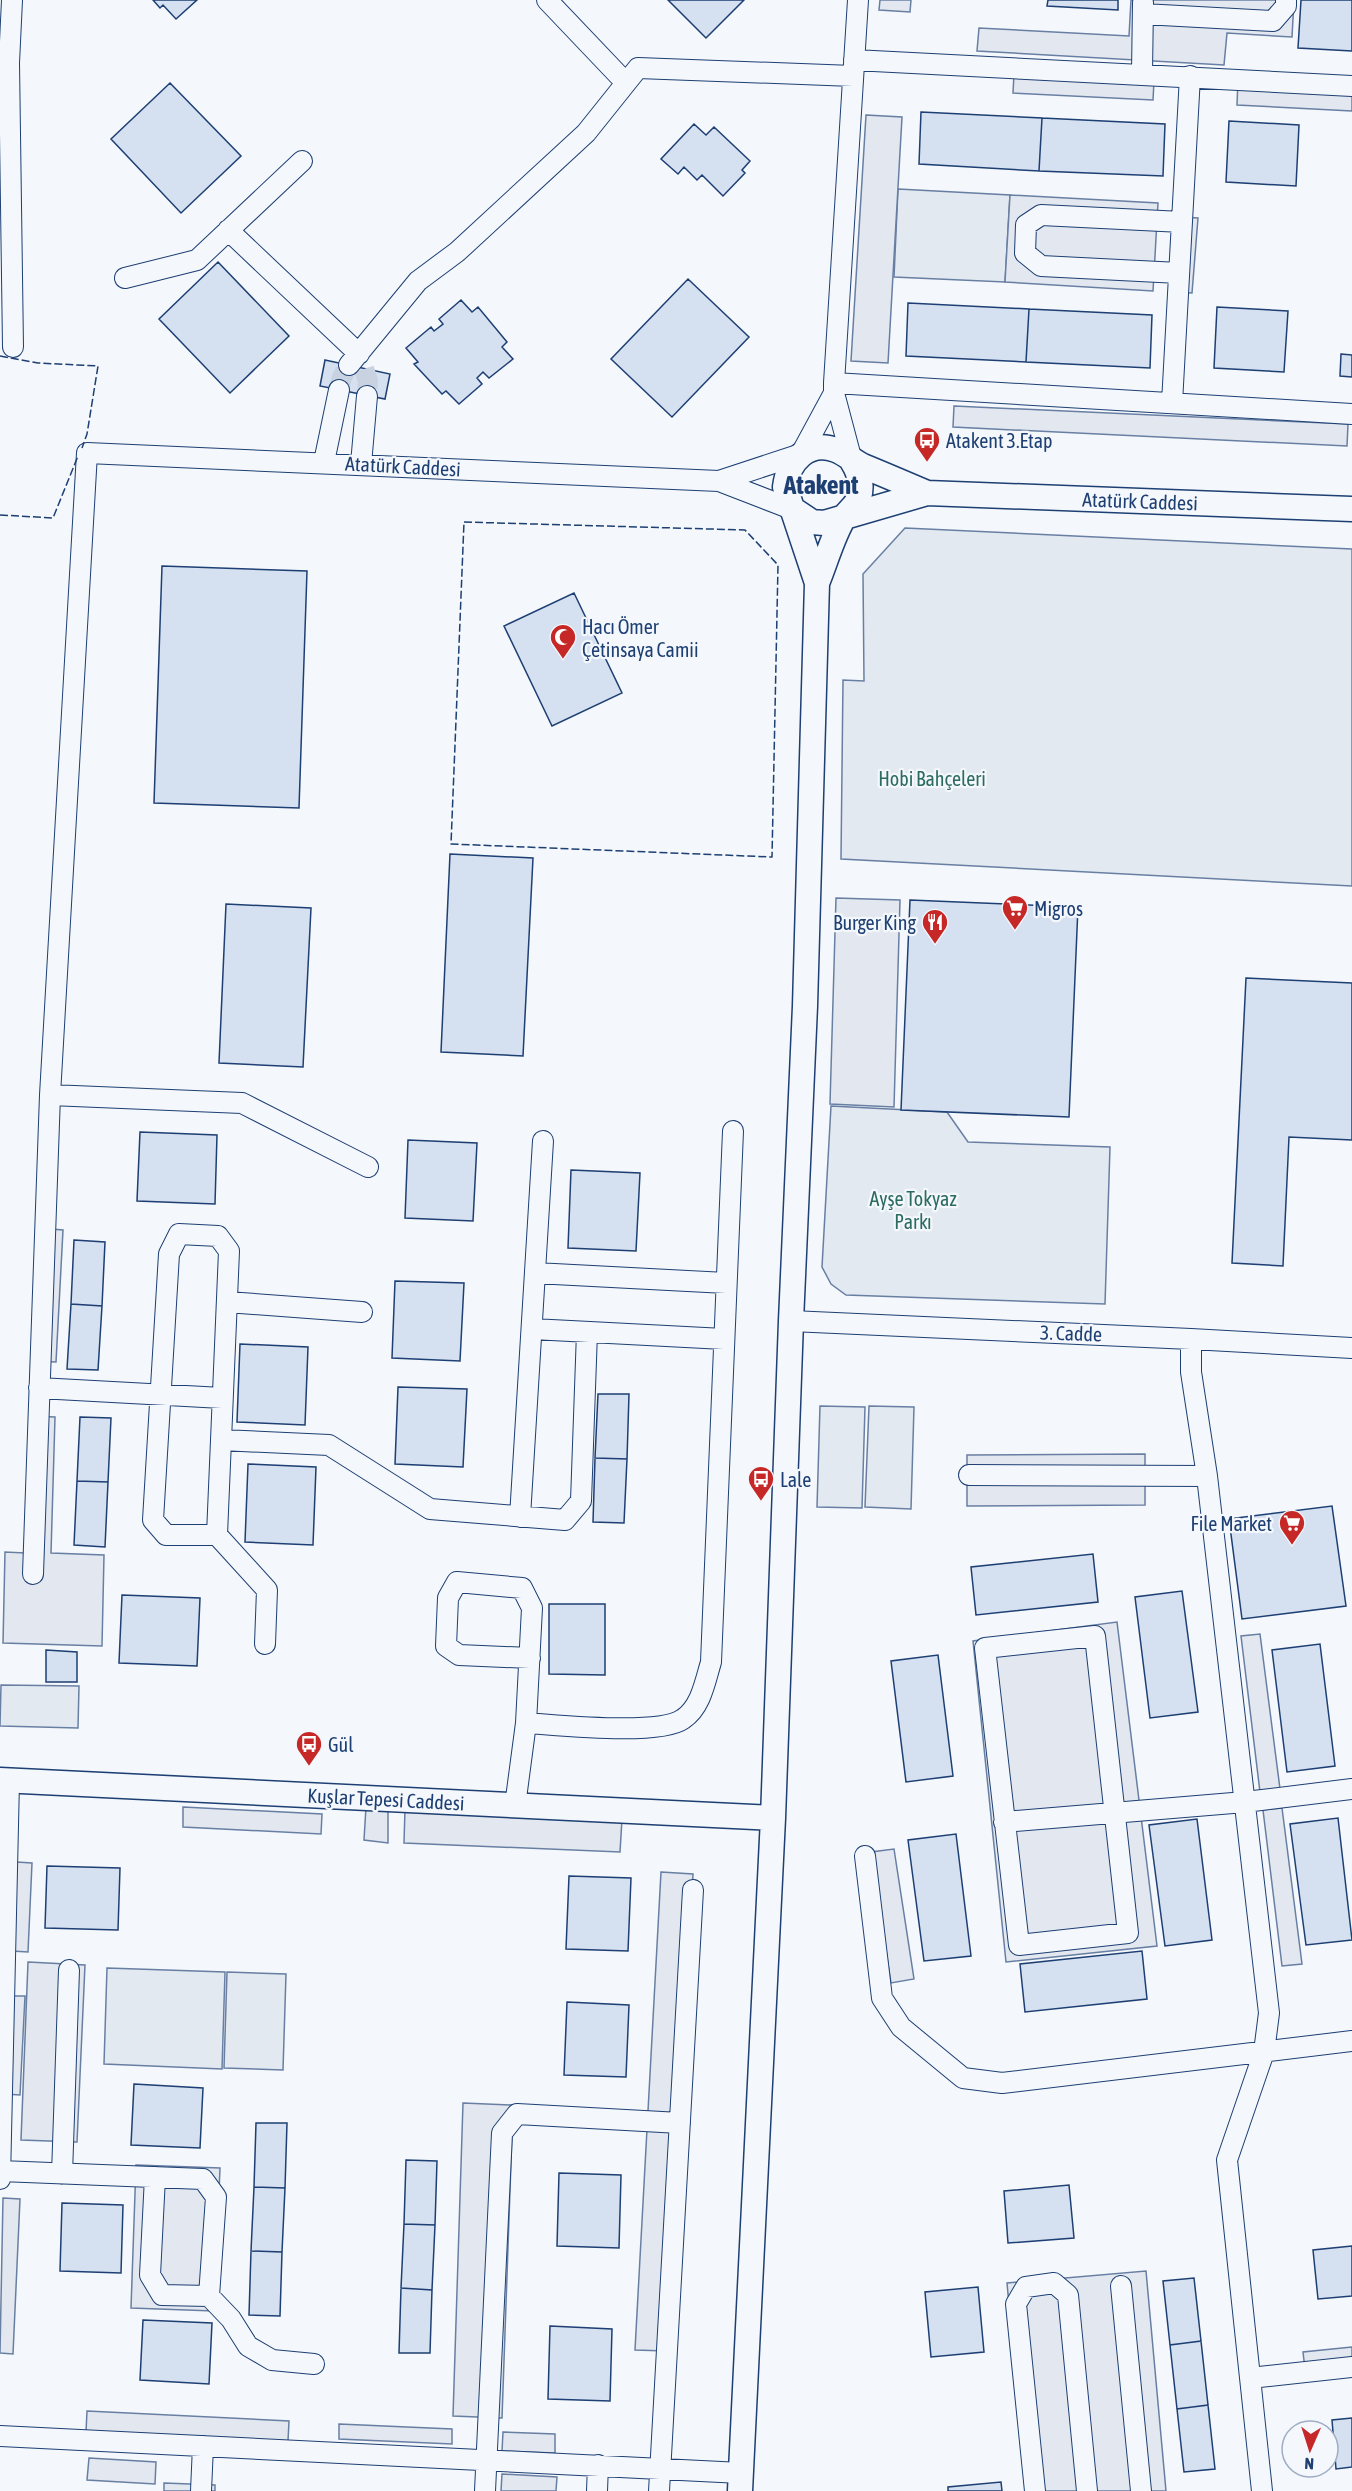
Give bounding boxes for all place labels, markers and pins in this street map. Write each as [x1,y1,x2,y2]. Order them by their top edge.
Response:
bus stop icon: Atakent 3.Etap [912,425,942,463]
place label: Atakent 3.Etap [946,429,1053,452]
place label: Hacı Ömer Çetinsaya Camii [582,615,698,661]
mosque icon: Hacı Ömer Çetinsaya Camii [548,622,578,660]
supermarket icon: Migros [1000,893,1030,931]
place label: Migros [1034,897,1083,920]
restaurant icon: Burger King [920,907,950,945]
place label: Burger King [833,911,916,934]
bus stop icon: Lale [746,1464,776,1502]
place label: Lale [780,1468,811,1491]
supermarket icon: File Market [1277,1508,1307,1546]
place label: File Market [1191,1512,1272,1535]
bus stop icon: Gül [294,1729,324,1767]
place label: Gül [328,1733,354,1756]

